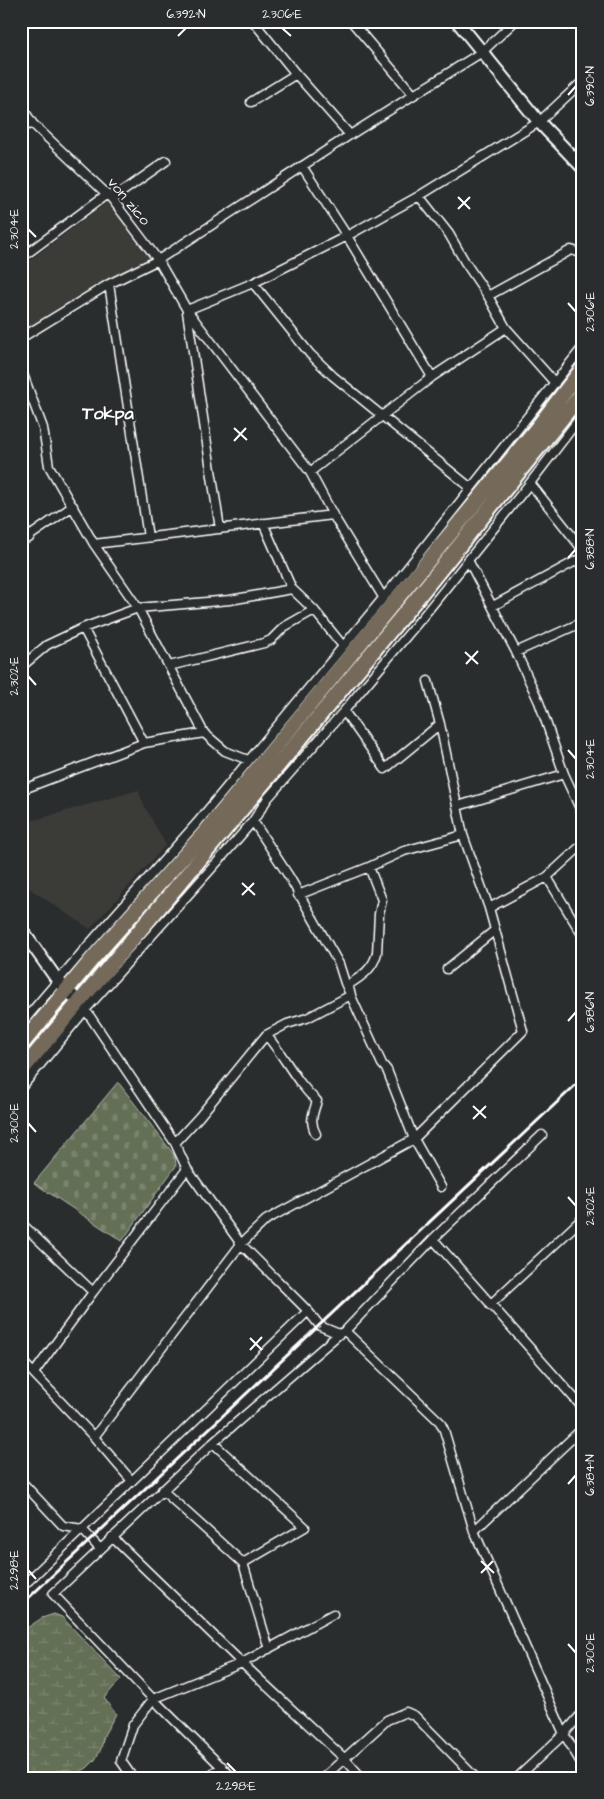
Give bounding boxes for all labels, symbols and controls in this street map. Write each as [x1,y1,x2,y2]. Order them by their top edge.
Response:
text: 6.392°N [166,6,206,23]
text: 2.306°E [262,6,302,23]
text: 6.390°N [582,66,599,106]
street label: von zico [102,173,155,230]
text: 2.304°E [6,209,23,249]
text: 2.306°E [582,292,599,332]
district label: Tokpa [81,401,135,426]
text: 6.388°N [582,528,599,570]
text: 2.302°E [6,657,23,695]
text: 2.304°E [582,739,599,779]
text: 6.386°N [582,991,599,1032]
text: 2.300°E [6,1103,23,1143]
text: 2.302°E [582,1187,599,1225]
text: 6.384°N [582,1454,599,1496]
text: 2.298°E [6,1550,23,1590]
text: 2.300°E [582,1633,599,1673]
text: 2.298°E [216,1778,256,1795]

